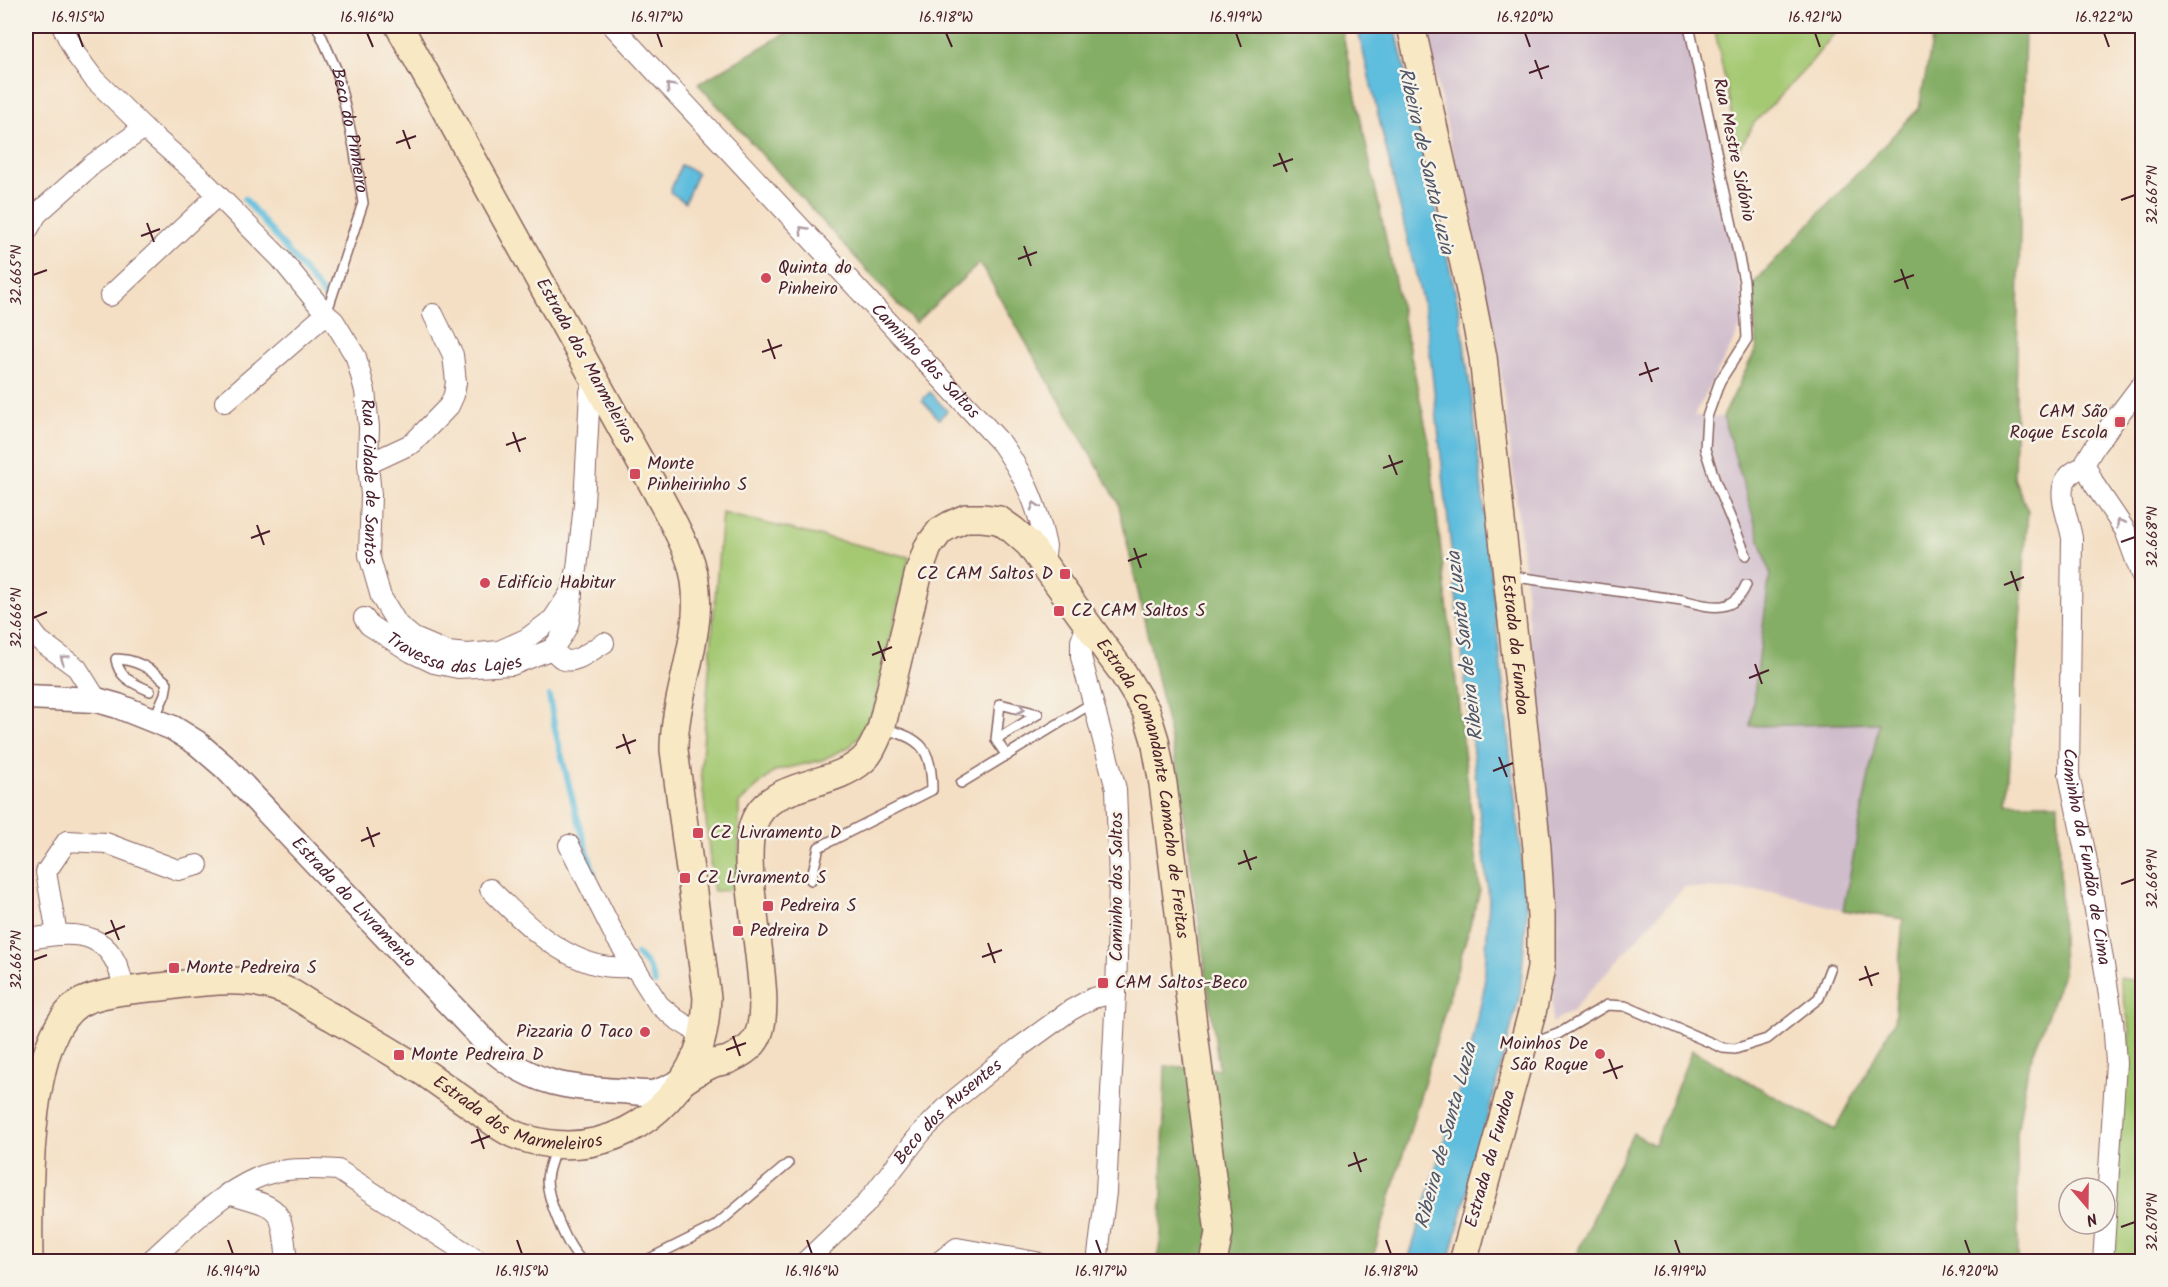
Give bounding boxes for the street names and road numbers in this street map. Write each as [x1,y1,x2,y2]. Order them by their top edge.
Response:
street label: Beco do Pinheiro [322,65,376,195]
street label: Rua Mestre Sidónio [1704,76,1762,224]
street label: Estrada dos Marmeleiros [527,273,643,450]
street label: Caminho dos Saltos [863,297,987,426]
street label: Rua Cidade de Santos [351,397,386,569]
street label: Estrada da Fundoa [1492,572,1537,717]
street label: Travessa das Lajes [380,625,527,683]
street label: Estrada Comandante Camacho de Freitas [1088,632,1197,941]
street label: Caminho da Fundão de Cima [2054,748,2118,967]
street label: Caminho dos Saltos [1103,812,1132,962]
street label: Estrada do Livramento [284,830,423,975]
street label: Beco dos Ausentes [887,1052,1009,1171]
street label: Estrada dos Marmeleiros [427,1068,606,1159]
street label: Estrada da Fundoa [1457,1087,1525,1231]

